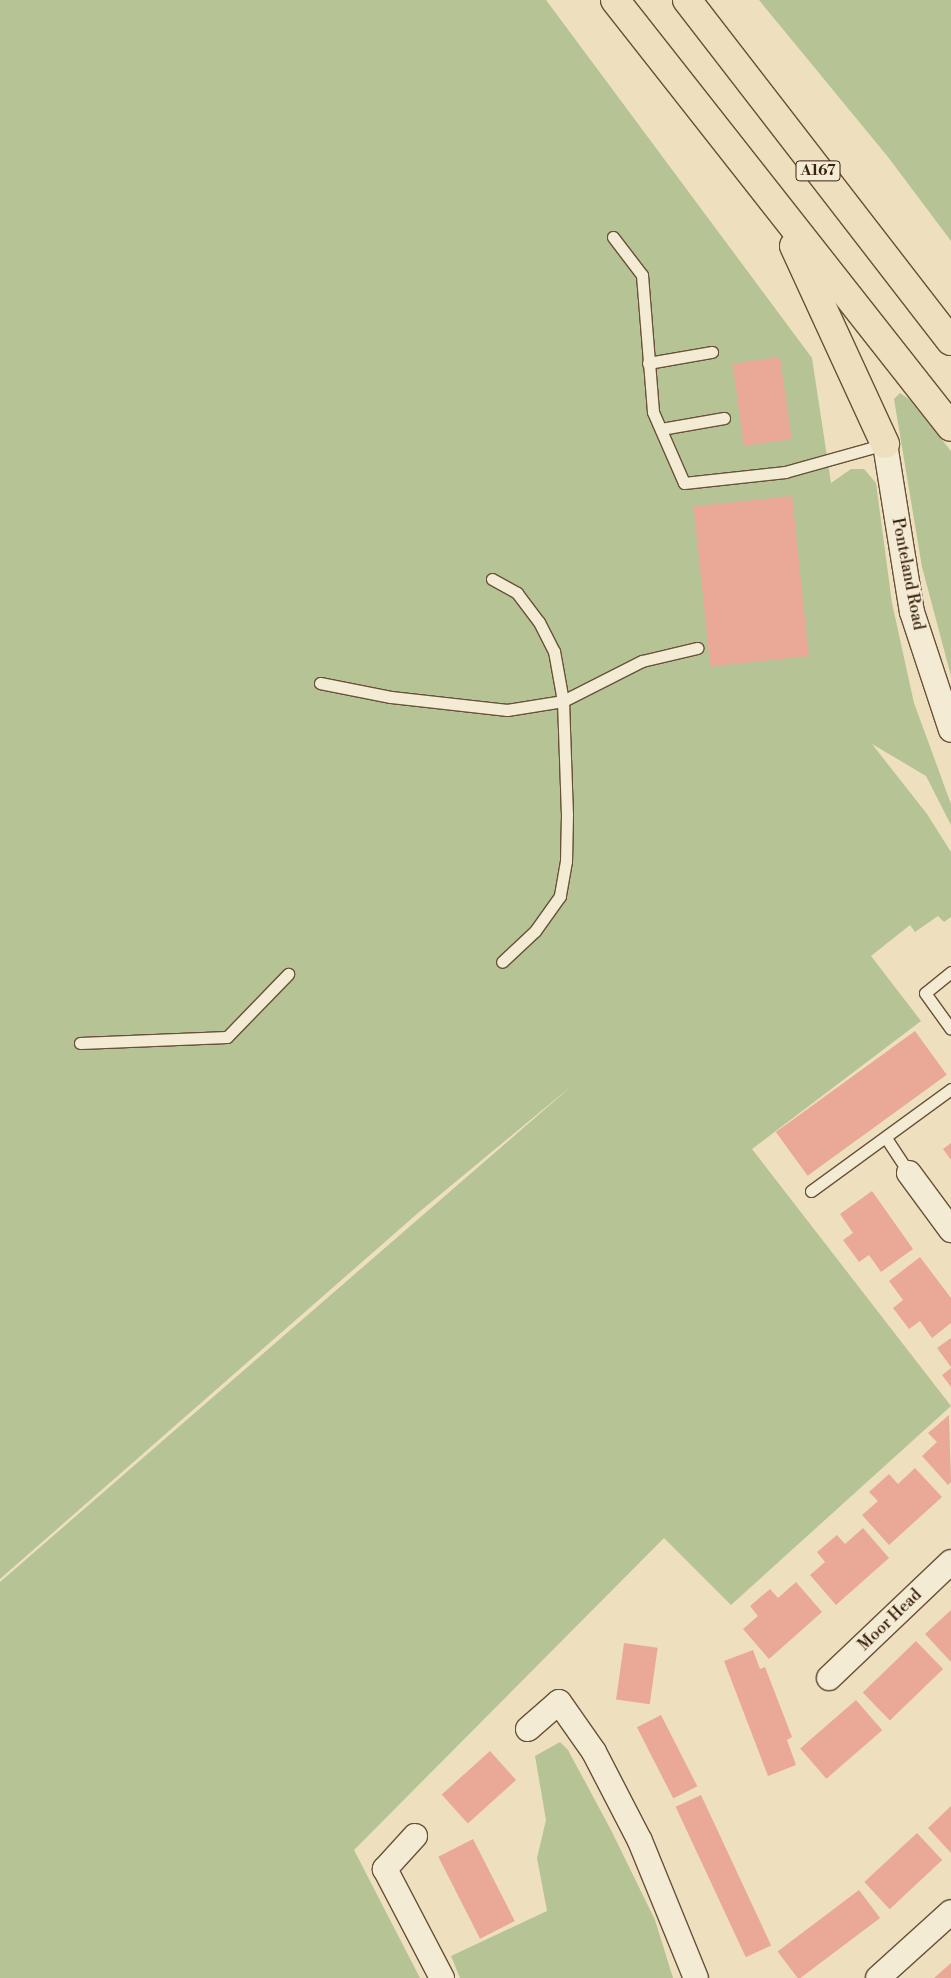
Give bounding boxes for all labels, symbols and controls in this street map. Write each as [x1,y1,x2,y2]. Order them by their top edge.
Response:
road number: A167 [796,158,840,184]
street label: Ponteland Road [888,516,928,632]
street label: Moor Head [854,1585,926,1655]

